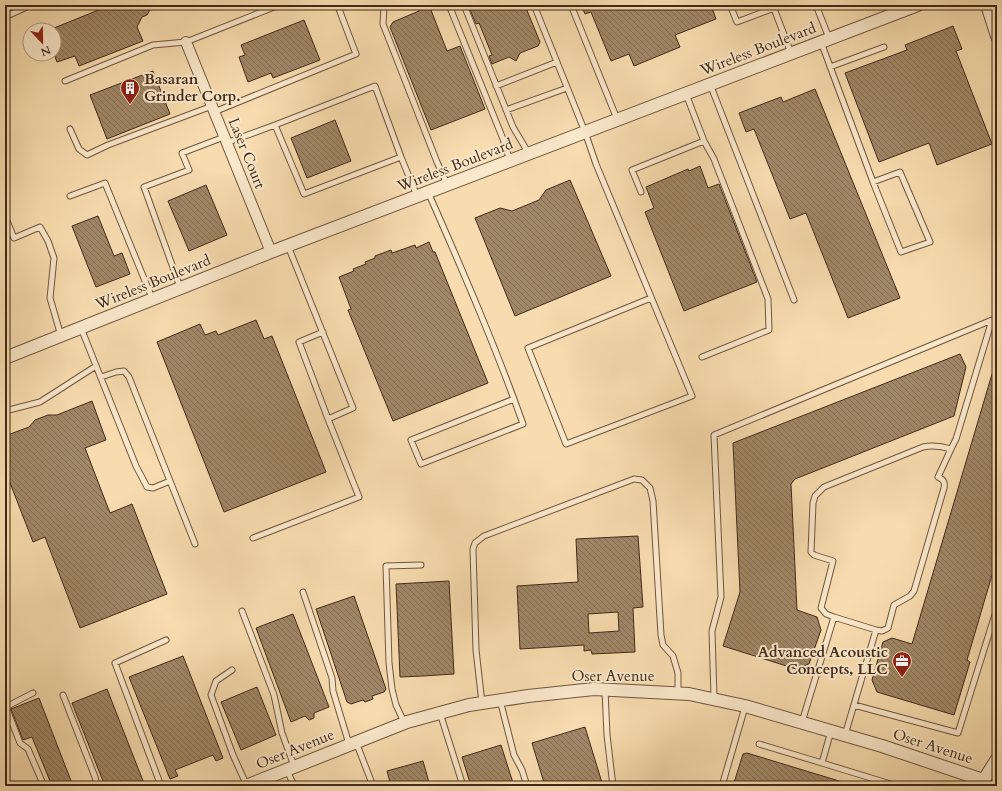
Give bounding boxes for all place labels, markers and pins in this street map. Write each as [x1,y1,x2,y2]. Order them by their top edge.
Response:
place label: Basaran Grinder Corp. [144,69,241,106]
building icon: Basaran Grinder Corp. [119,77,141,105]
place label: Advanced Acoustic Concepts, LLC [758,642,888,679]
office icon: Advanced Acoustic Concepts, LLC [891,650,913,678]

